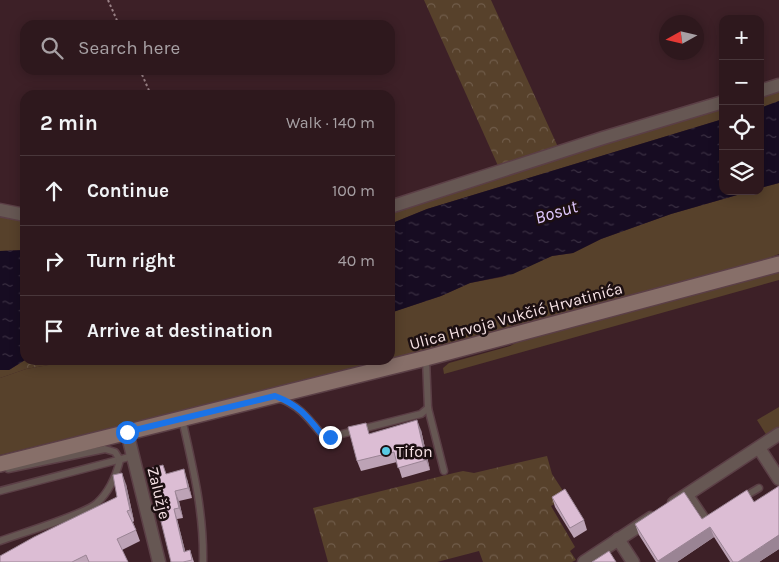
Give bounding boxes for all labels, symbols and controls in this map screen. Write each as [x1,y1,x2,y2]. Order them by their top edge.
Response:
north arrow [659,15,704,60]
map controls [719,15,764,195]
button: + [719,15,764,60]
search box [20,20,395,75]
icon: search [38,34,66,62]
text: Search here [78,37,180,59]
button: − [719,60,764,105]
button: locate [719,105,764,150]
text: 2 min [40,111,98,135]
text: Walk · 140 m [286,113,375,132]
button: layers [719,150,764,195]
icon: ahead [40,177,68,205]
text: Continue [87,180,169,202]
text: 100 m [332,181,375,200]
water label: Bosut [532,195,581,229]
icon: right [40,247,68,275]
text: Turn right [87,250,176,272]
text: 40 m [338,251,375,270]
street label: Ulica Hrvoja Vukčić Hrvatinića [407,278,625,354]
icon: arrive [40,317,68,345]
text: Arrive at destination [87,320,273,342]
route start [116,421,139,444]
route end [319,426,342,449]
place label: Tifon [396,442,433,461]
marker: Tifon [380,445,392,457]
street label: Zalužje [143,465,175,521]

